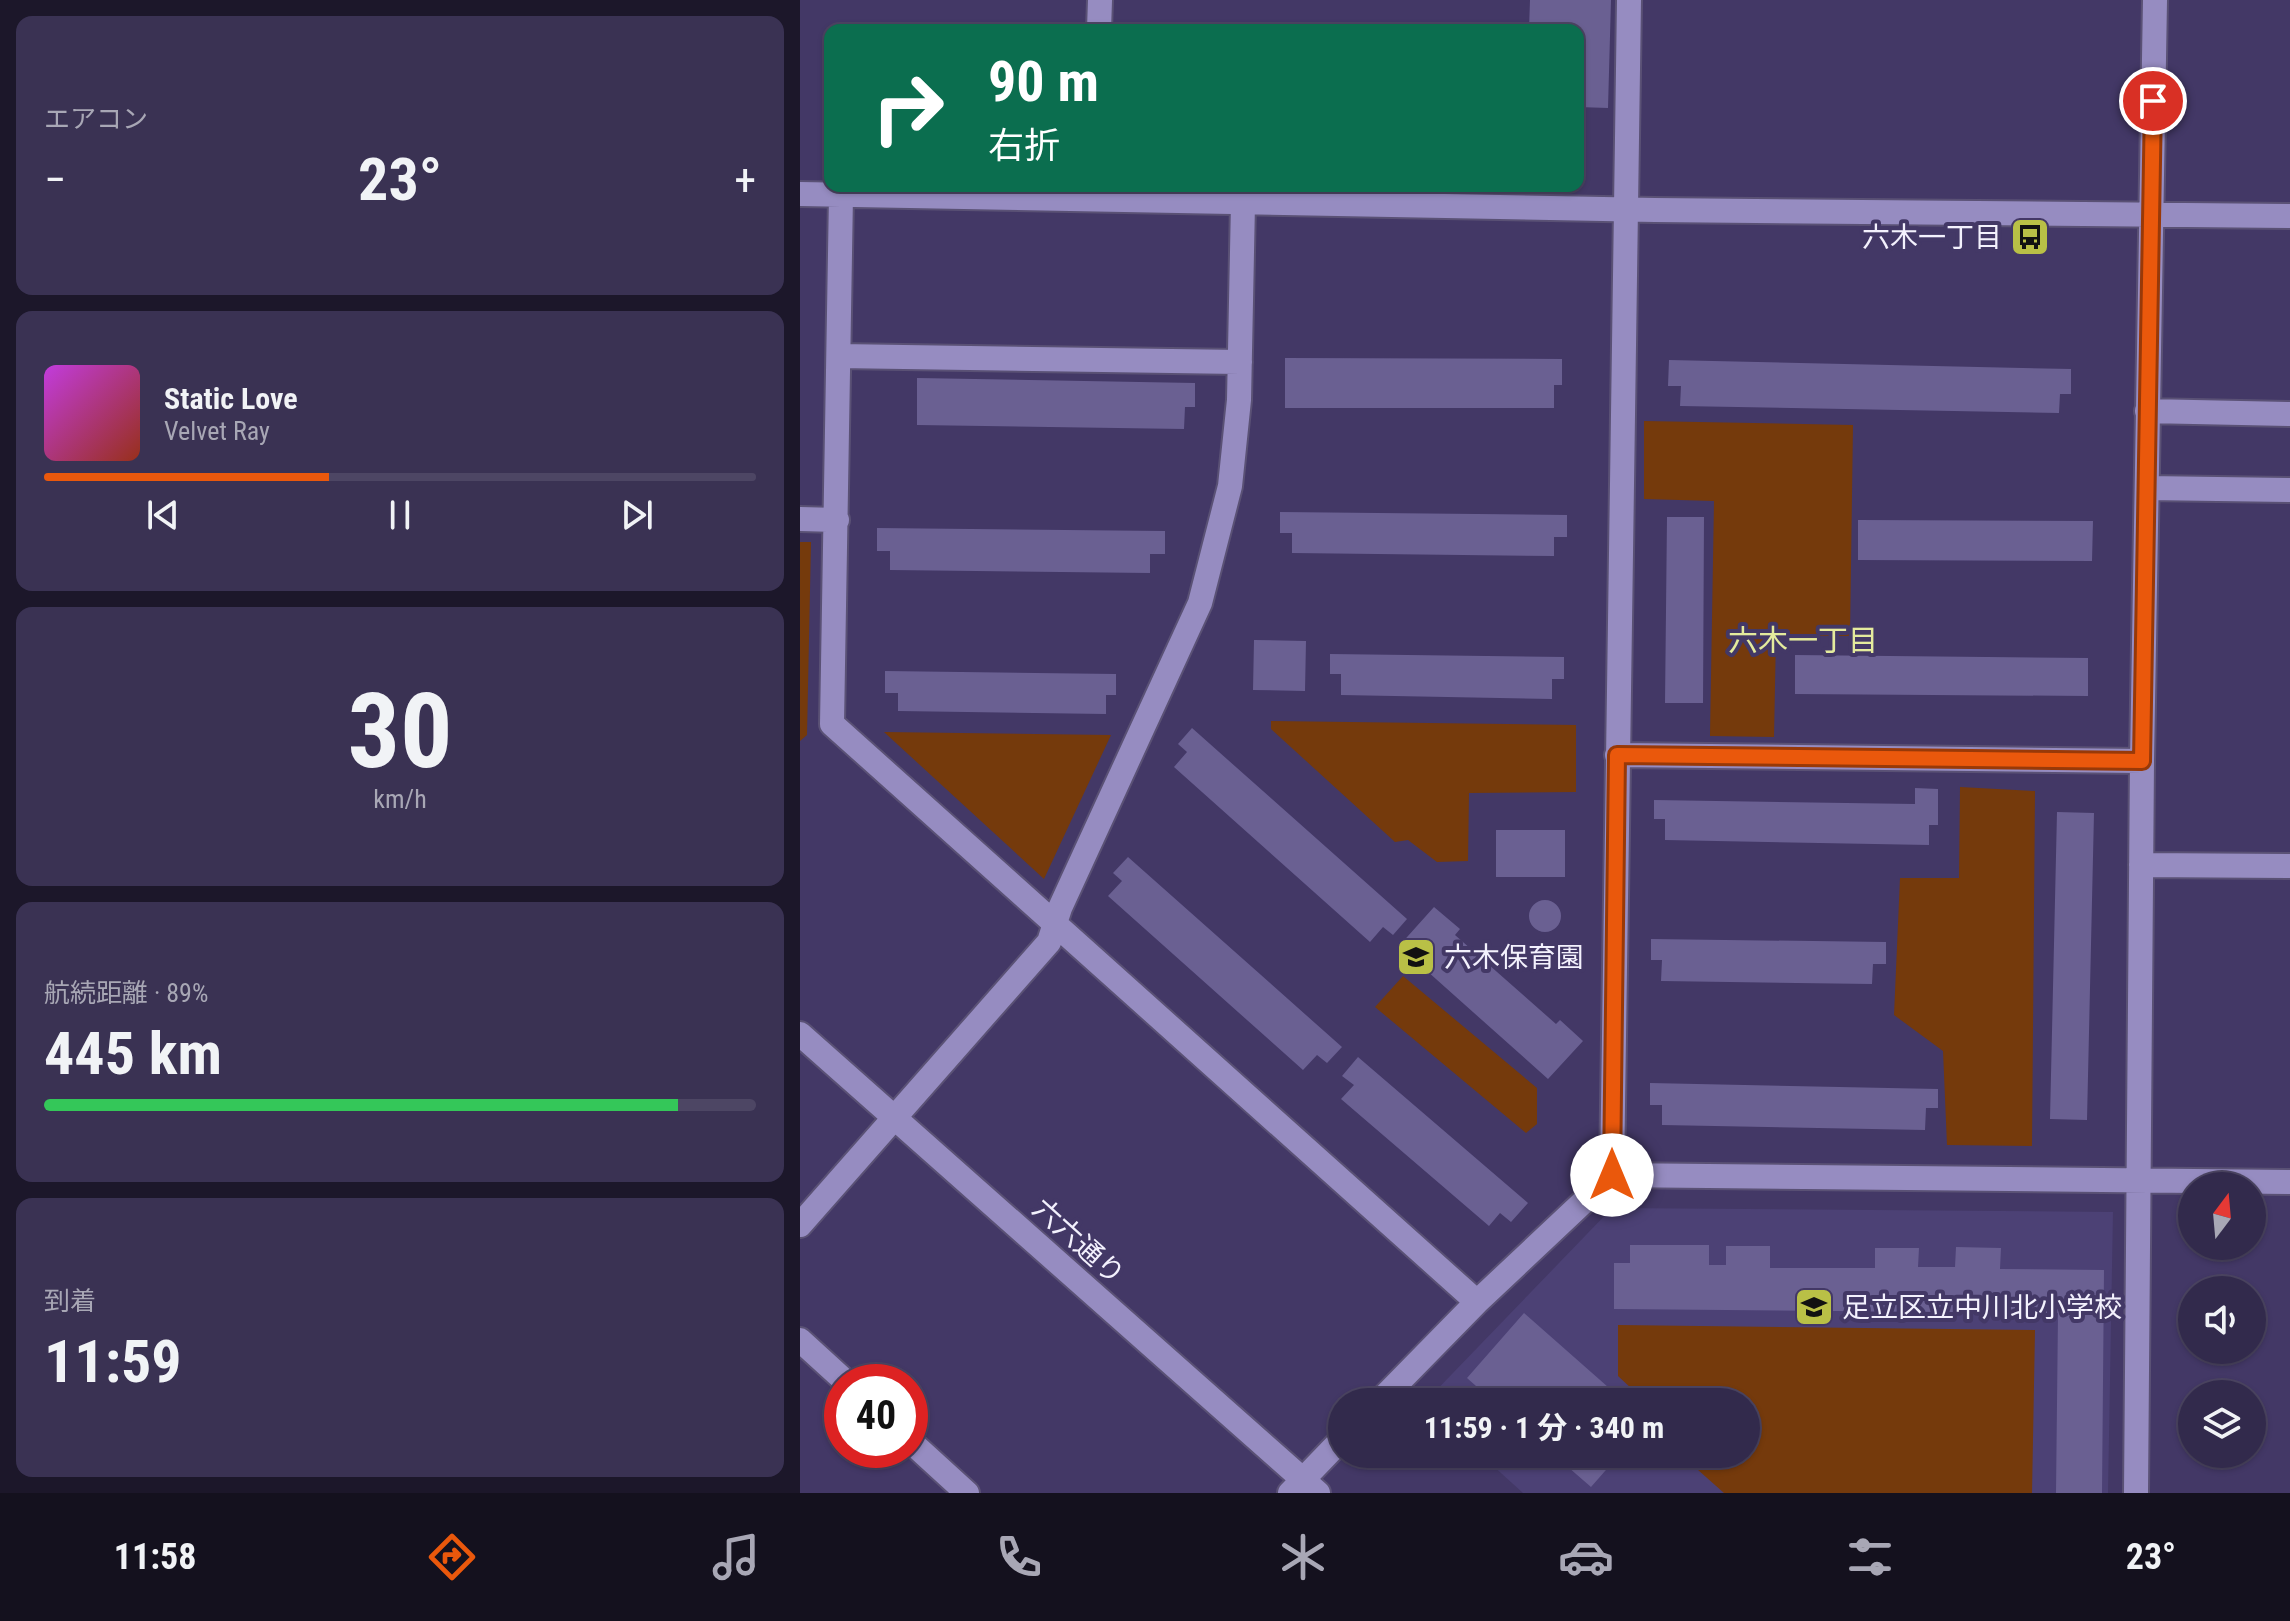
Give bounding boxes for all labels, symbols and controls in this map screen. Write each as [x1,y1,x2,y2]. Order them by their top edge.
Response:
text: 90 m [988,49,1099,115]
icon: right [856,56,960,160]
pin [2119,67,2187,135]
icon: arrive [2131,79,2175,123]
text: エアコン [44,104,148,134]
text: 右折 [988,125,1060,167]
text: 23° [358,144,442,215]
text: − [44,154,66,206]
text: + [734,154,756,206]
bus stop icon: 六木一丁目 [2009,216,2051,258]
place label: 六木一丁目 [1862,221,2002,254]
text: Static Love [164,381,298,416]
text: Velvet Ray [164,416,270,446]
icon: previous [141,493,185,537]
icon: pause [378,493,422,537]
icon: next [615,493,659,537]
district label: 六木一丁目 [1728,623,1878,658]
text: 30 [347,671,453,792]
text: km/h [373,784,427,814]
school or university icon: 六木保育園 [1395,936,1437,978]
place label: 六木保育園 [1444,941,1584,974]
text: 航続距離 · 89% [44,978,208,1008]
text: 445 km [44,1018,222,1089]
position arrow [1570,1133,1654,1217]
north arrow [2178,1172,2266,1260]
map controls [2178,1172,2266,1468]
street label: 六六通り [1026,1192,1131,1291]
button: sound [2178,1276,2266,1364]
text: 到着 [44,1286,96,1316]
school or university icon: 足立区立中川北小学校 [1793,1286,1835,1328]
place label: 足立区立中川北小学校 [1842,1291,2122,1324]
text: 11:59 [44,1326,182,1397]
speed limit sign: 40 [824,1364,928,1468]
button: layers [2178,1380,2266,1468]
text: 11:59 · 1 分 · 340 m [1424,1410,1664,1445]
icon: directions [424,1529,480,1585]
icon: music [708,1529,764,1585]
icon: phone [991,1529,1047,1585]
icon: climate [1275,1529,1331,1585]
icon: car [1558,1529,1614,1585]
icon: filters [1842,1529,1898,1585]
text: 11:58 [114,1536,196,1578]
text: 23° [2126,1536,2176,1578]

